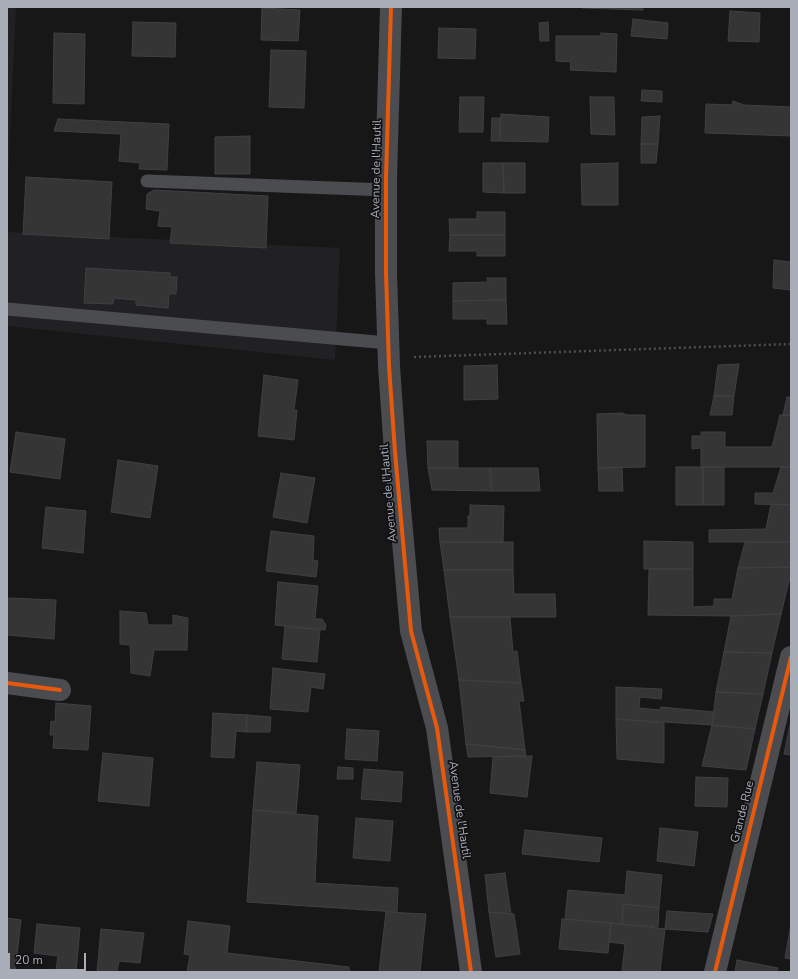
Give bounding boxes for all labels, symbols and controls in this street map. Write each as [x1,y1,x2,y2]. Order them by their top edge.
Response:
street label: Avenue de l'Hautil [369,119,385,219]
street label: Avenue de l'Hautil [378,443,400,543]
street label: Avenue de l'Hautil [445,760,473,860]
street label: Grande Rue [728,779,758,845]
scale bar [10,945,88,971]
text: 20 m [15,952,43,968]

